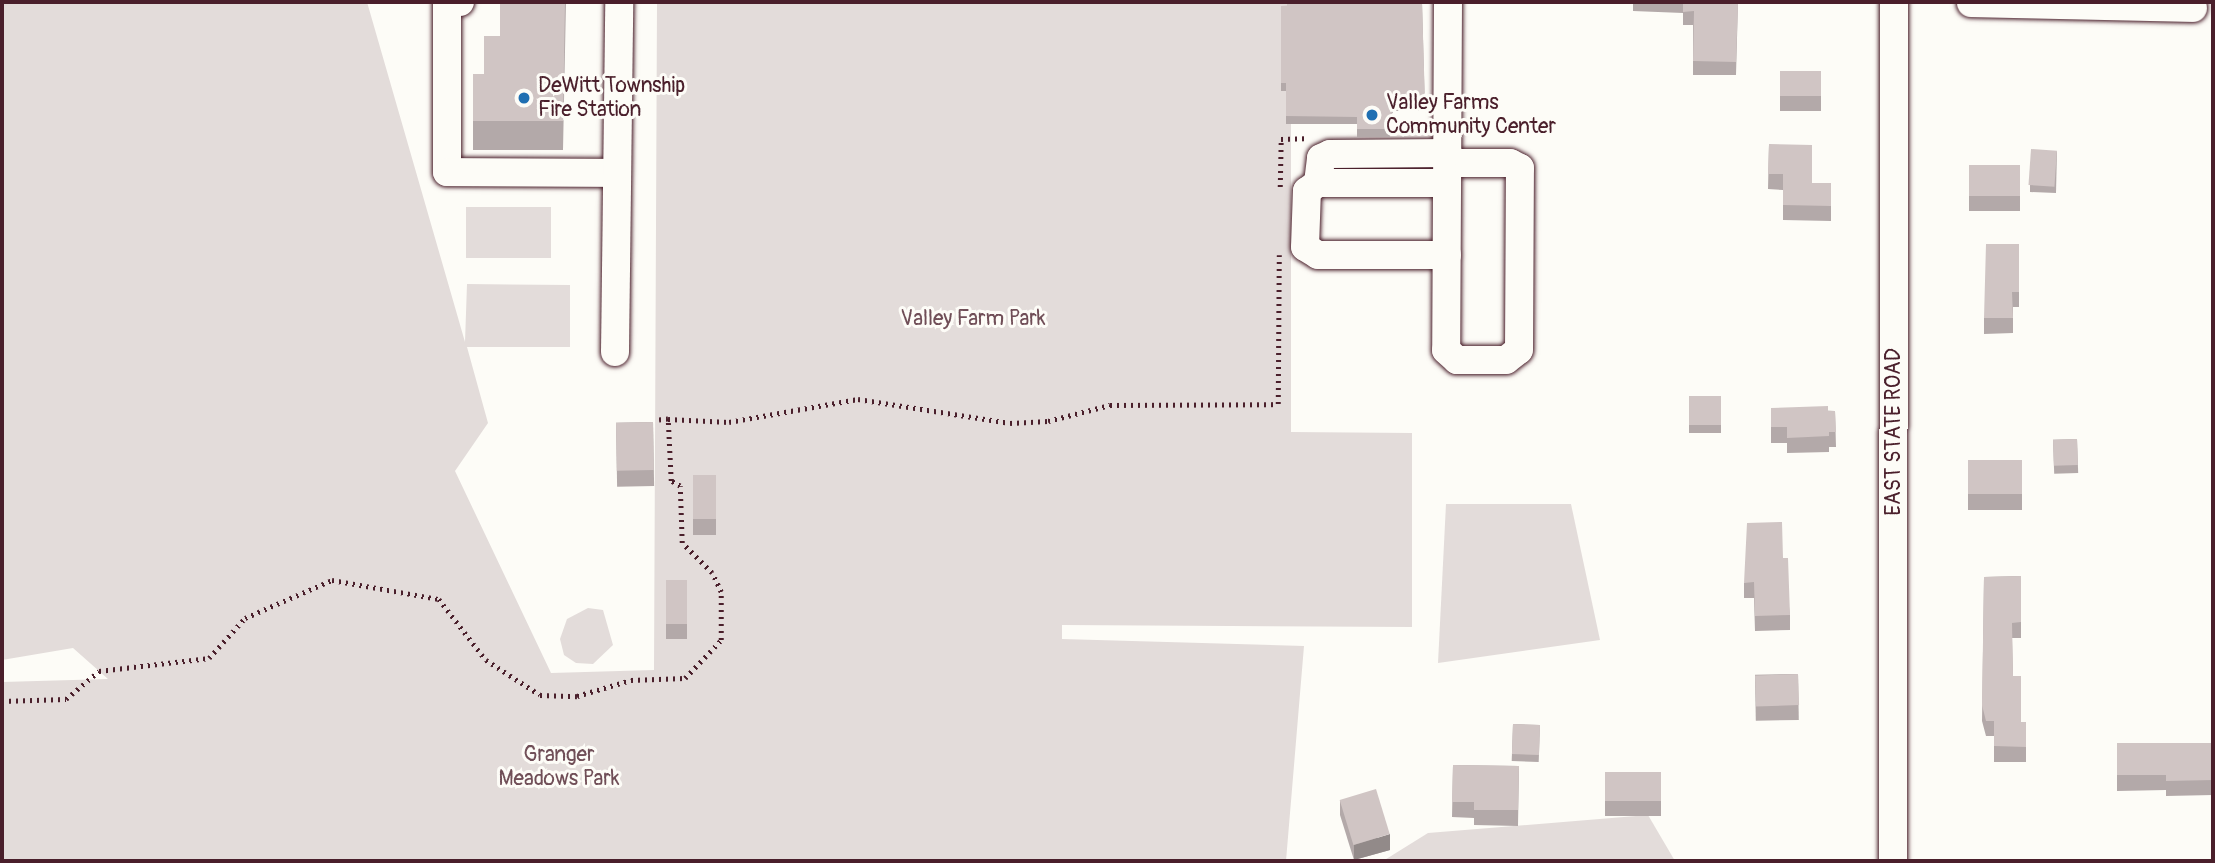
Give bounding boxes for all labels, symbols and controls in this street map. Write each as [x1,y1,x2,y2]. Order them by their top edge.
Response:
place label: DeWitt Township Fire Station [538,73,685,123]
marker: DeWitt Township Fire Station [516,90,532,106]
place label: Valley Farms Community Center [1386,90,1556,140]
marker: Valley Farms Community Center [1364,107,1380,123]
park label: Valley Farm Park [901,306,1045,332]
street label: EAST STATE ROAD [1881,348,1907,516]
park label: Granger Meadows Park [498,742,620,792]

